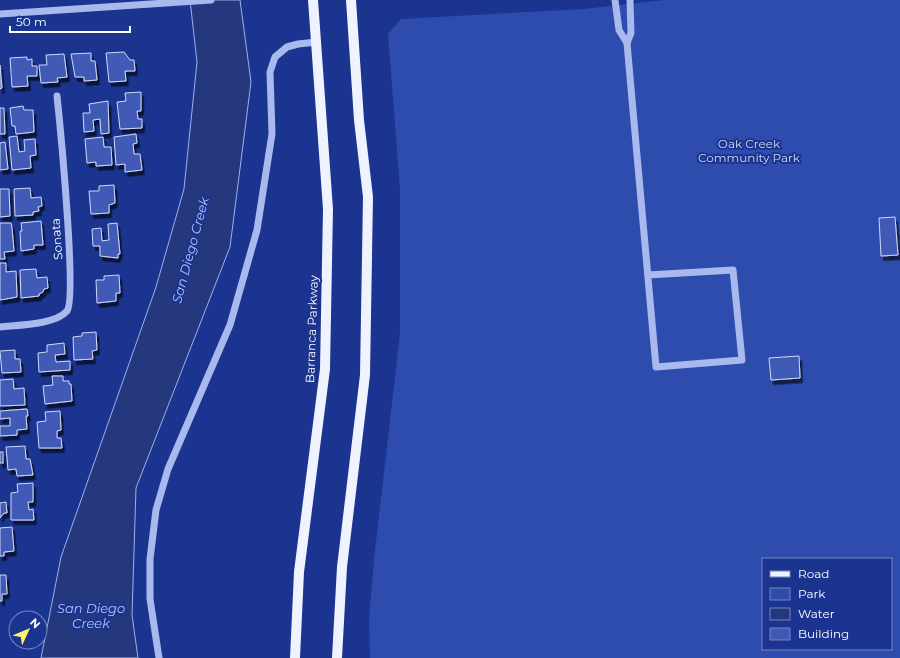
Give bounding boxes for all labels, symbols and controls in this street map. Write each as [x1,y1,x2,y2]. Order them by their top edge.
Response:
scale bar [10,8,130,34]
text: 50 m [16,14,47,29]
park label: Oak Creek Community Park [698,136,801,165]
water label: San Diego Creek [168,194,212,305]
street label: Sonata [48,218,65,260]
street label: Barranca Parkway [302,274,321,383]
legend [762,558,892,650]
text: Road [798,566,829,581]
text: Park [798,586,826,601]
water label: San Diego Creek [57,600,125,631]
text: Water [798,606,835,621]
north arrow [8,610,48,650]
text: N [27,615,43,631]
text: Building [798,626,849,641]

